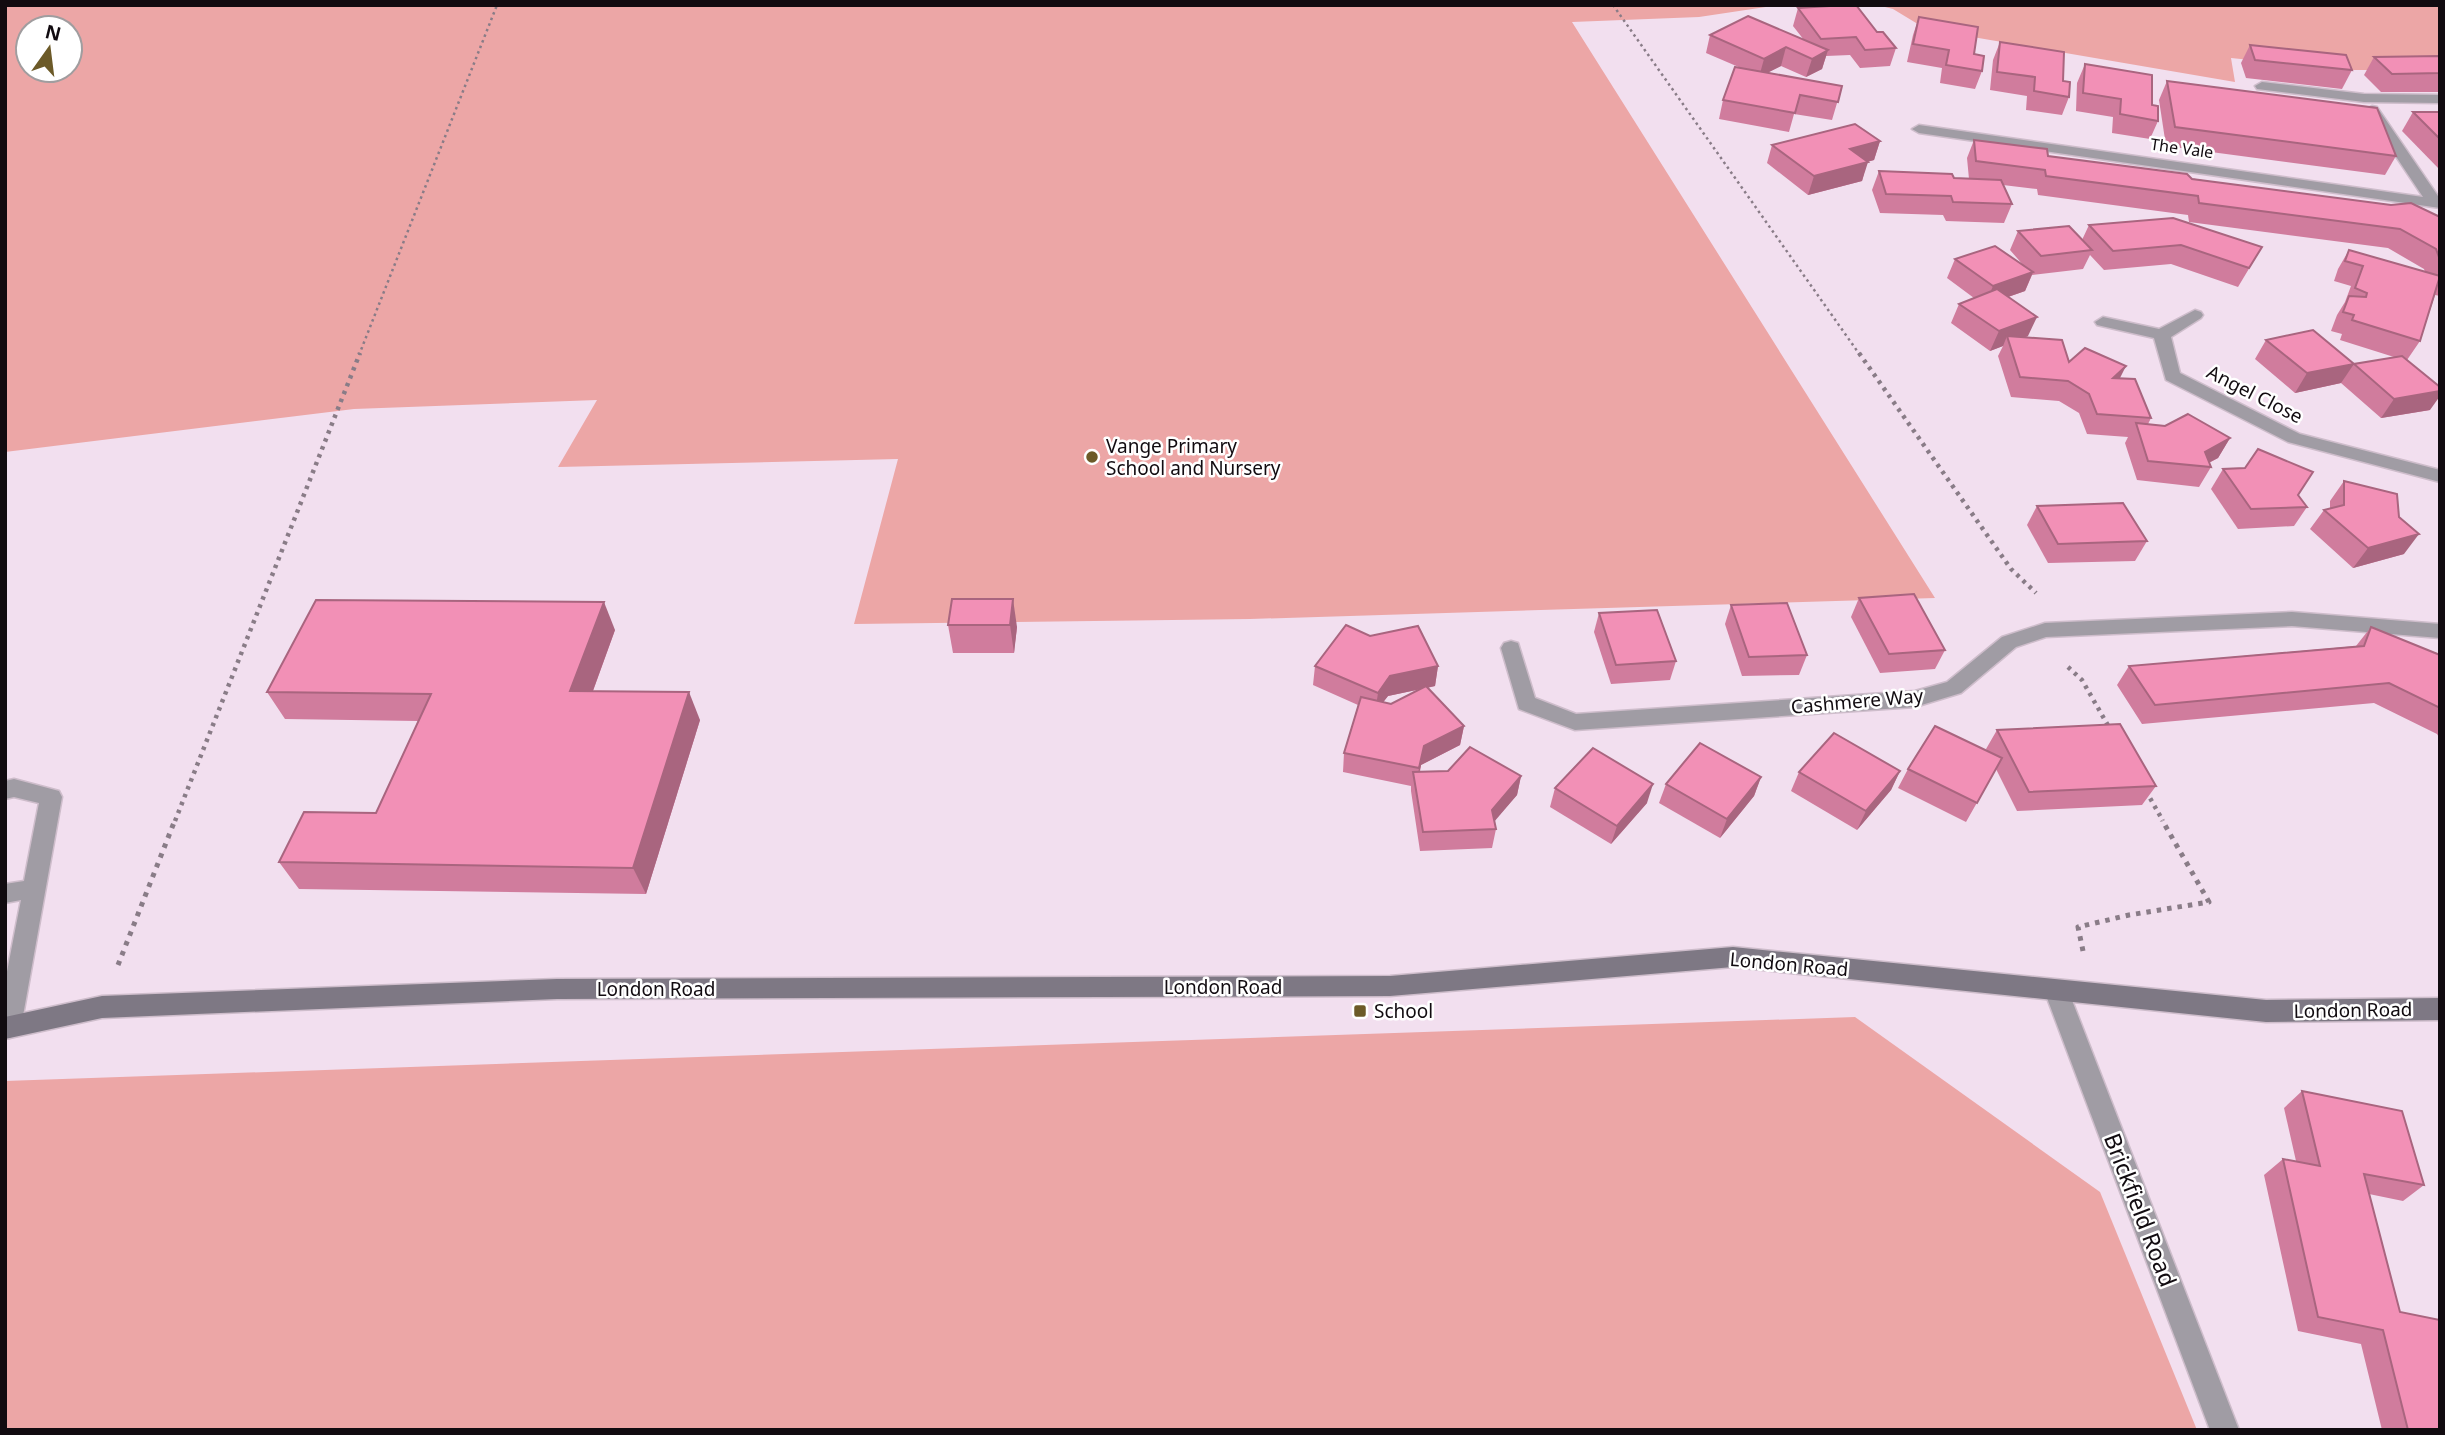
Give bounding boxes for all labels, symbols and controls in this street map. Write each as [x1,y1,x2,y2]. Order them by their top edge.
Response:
north arrow [14,14,84,84]
text: N [42,18,64,47]
street label: The Vale [2149,133,2215,163]
street label: Angel Close [2203,359,2307,429]
place label: Vange Primary School and Nursery [1106,433,1281,481]
marker: Vange Primary School and Nursery [1084,449,1100,465]
street label: Cashmere Way [1790,682,1925,720]
street label: London Road [1729,946,1849,982]
street label: London Road [1164,974,1282,1000]
street label: London Road [597,976,715,1002]
street label: London Road [2293,996,2413,1024]
place label: School [1374,998,1433,1024]
marker: School [1352,1003,1368,1019]
street label: Brickfield Road [2097,1128,2185,1291]

